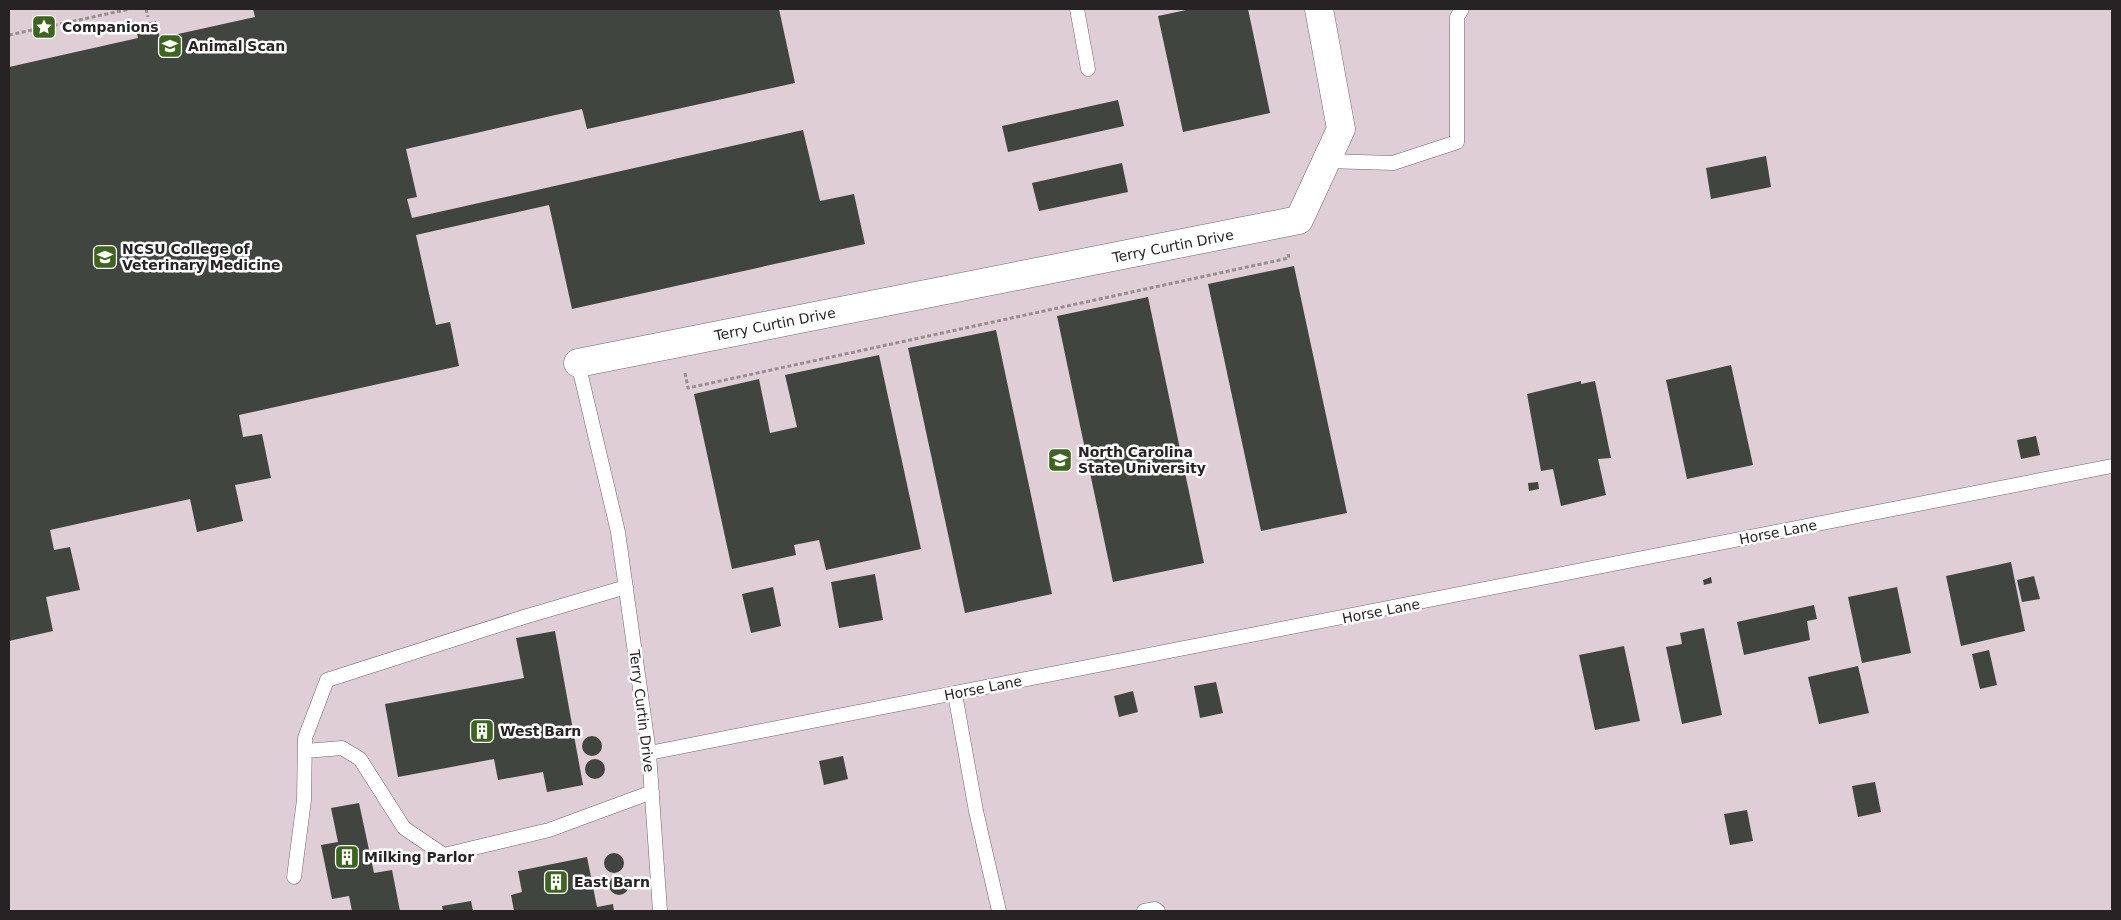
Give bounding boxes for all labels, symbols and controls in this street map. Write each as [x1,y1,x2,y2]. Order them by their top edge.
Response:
place icon: Companions [31,14,57,40]
place label: Companions [62,19,159,35]
school or university icon: Animal Scan [157,33,183,59]
place label: Animal Scan [188,38,285,54]
street label: Terry Curtin Drive [1110,226,1235,266]
place label: NCSU College of Veterinary Medicine [122,241,281,273]
school or university icon: NCSU College of Veterinary Medicine [92,244,118,270]
street label: Terry Curtin Drive [712,304,837,344]
place label: North Carolina State University [1078,444,1206,476]
school or university icon: North Carolina State University [1047,447,1073,473]
street label: Horse Lane [1738,517,1818,547]
street label: Horse Lane [1341,596,1421,626]
street label: Terry Curtin Drive [626,648,657,773]
street label: Horse Lane [943,673,1023,703]
building icon: West Barn [469,718,495,744]
place label: West Barn [500,723,581,739]
building icon: Milking Parlor [334,844,360,870]
place label: Milking Parlor [364,849,474,865]
building icon: East Barn [543,869,569,895]
place label: East Barn [574,874,650,890]

